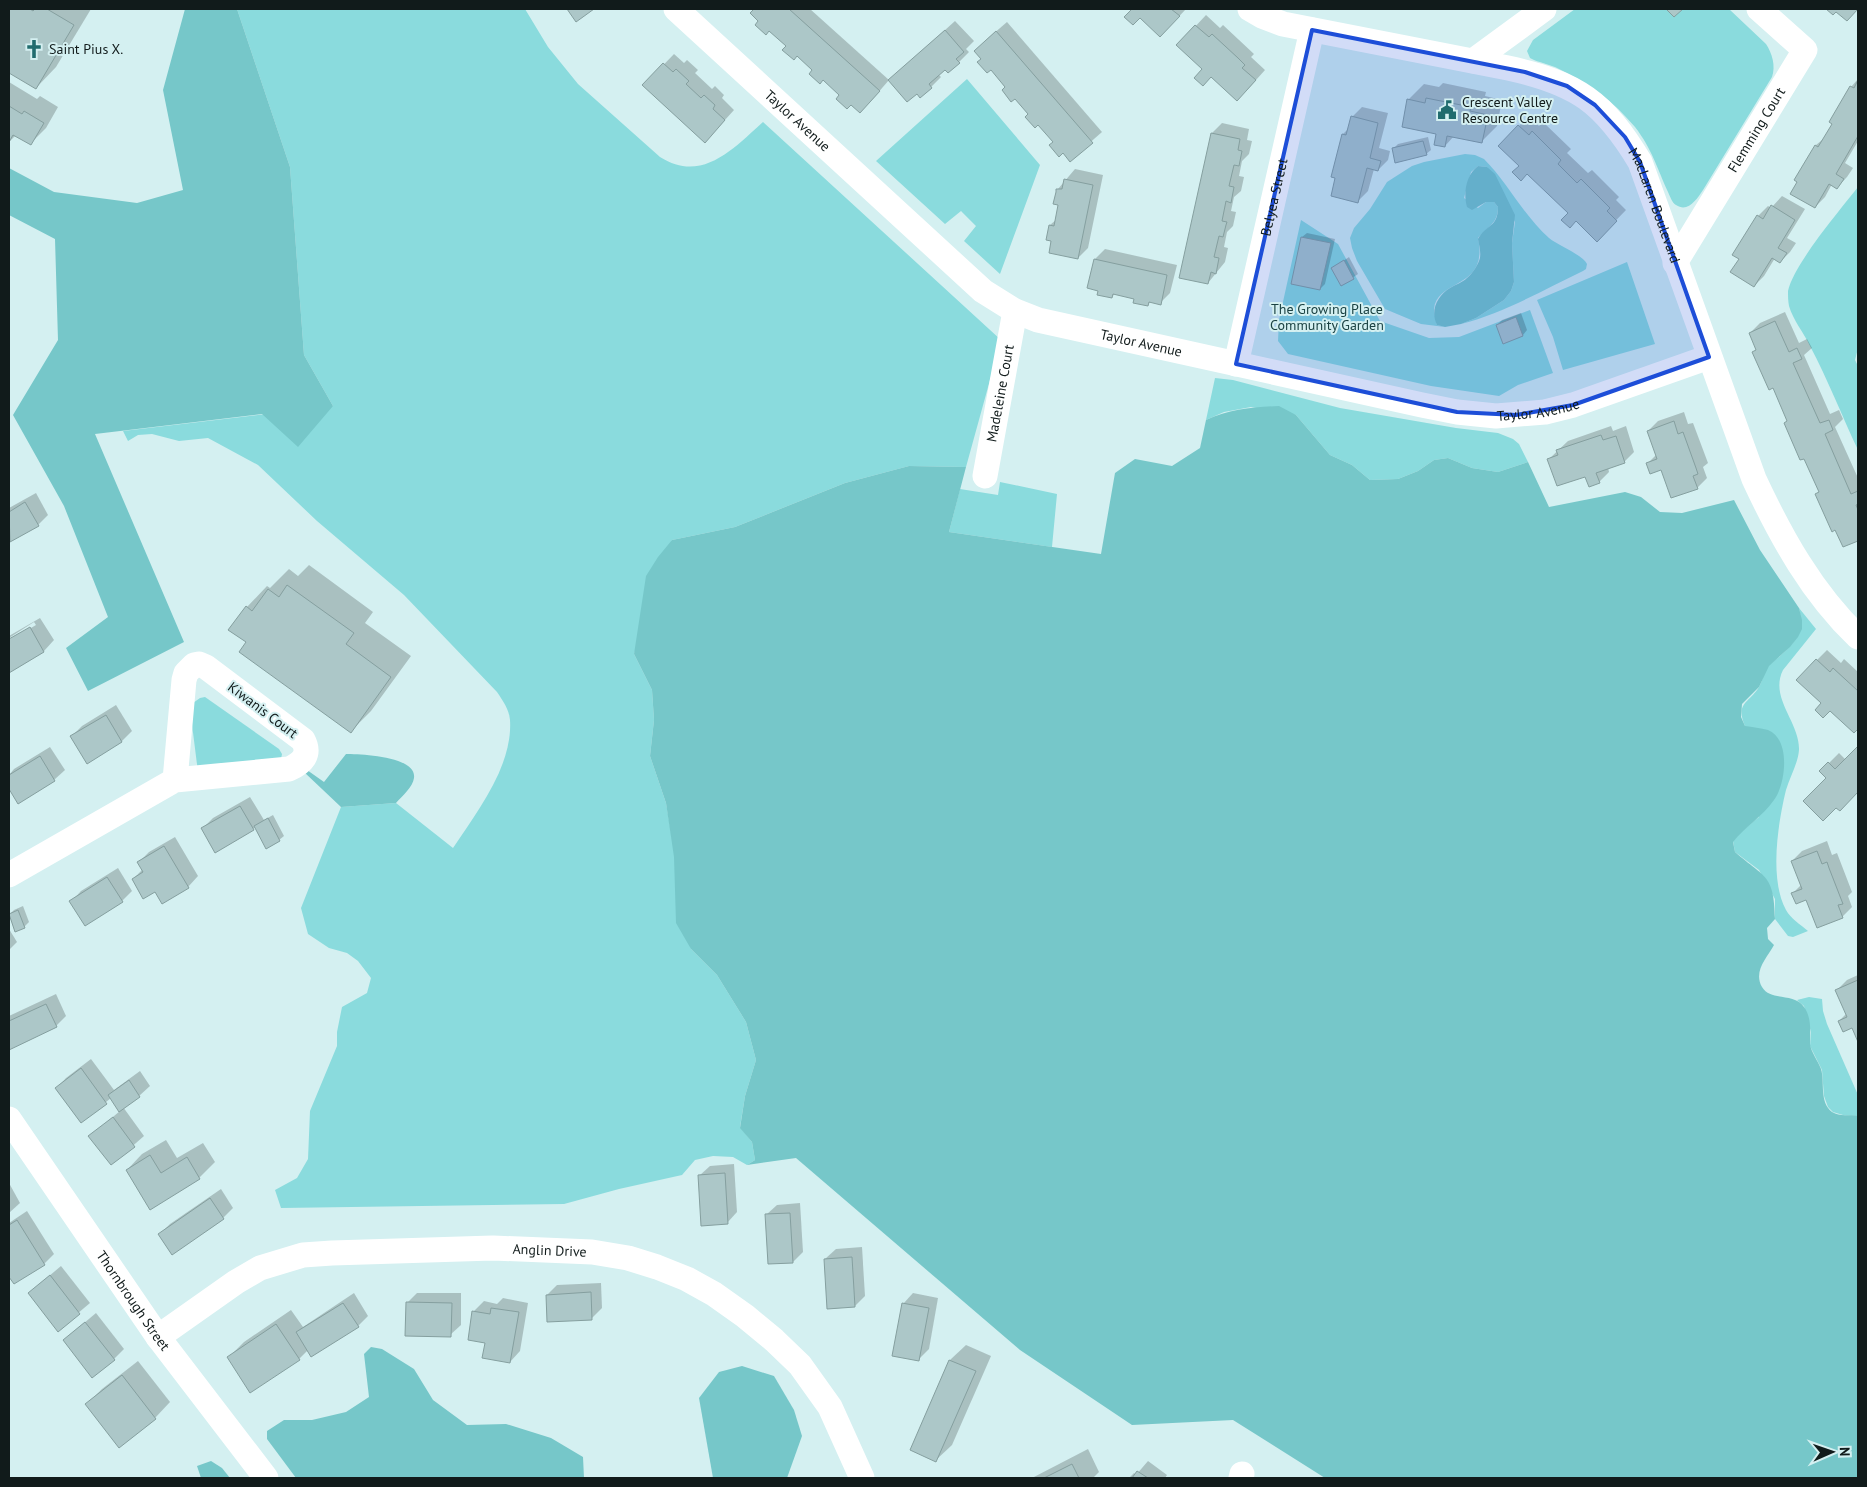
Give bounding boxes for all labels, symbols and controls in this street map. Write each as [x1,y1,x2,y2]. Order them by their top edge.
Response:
church icon: Saint Pius X. [23,38,45,60]
place label: Saint Pius X. [49,40,123,58]
street label: Flemming Court [1723,84,1789,176]
street label: Taylor Avenue [761,86,834,155]
place label: Crescent Valley Resource Centre [1462,93,1558,127]
public building icon: Crescent Valley Resource Centre [1436,99,1458,121]
street label: MacLaren Boulevard [1624,144,1685,265]
street label: Belyea Street [1256,156,1292,238]
park label: The Growing Place Community Garden [1270,300,1384,334]
street label: Taylor Avenue [1099,325,1184,361]
street label: Madeleine Court [982,343,1018,444]
street label: Taylor Avenue [1496,394,1582,425]
street label: Kiwanis Court [224,678,302,742]
street label: Anglin Drive [512,1240,587,1261]
street label: Thornbrough Street [93,1247,174,1354]
north arrow [1807,1427,1857,1477]
text: N [1836,1447,1854,1456]

